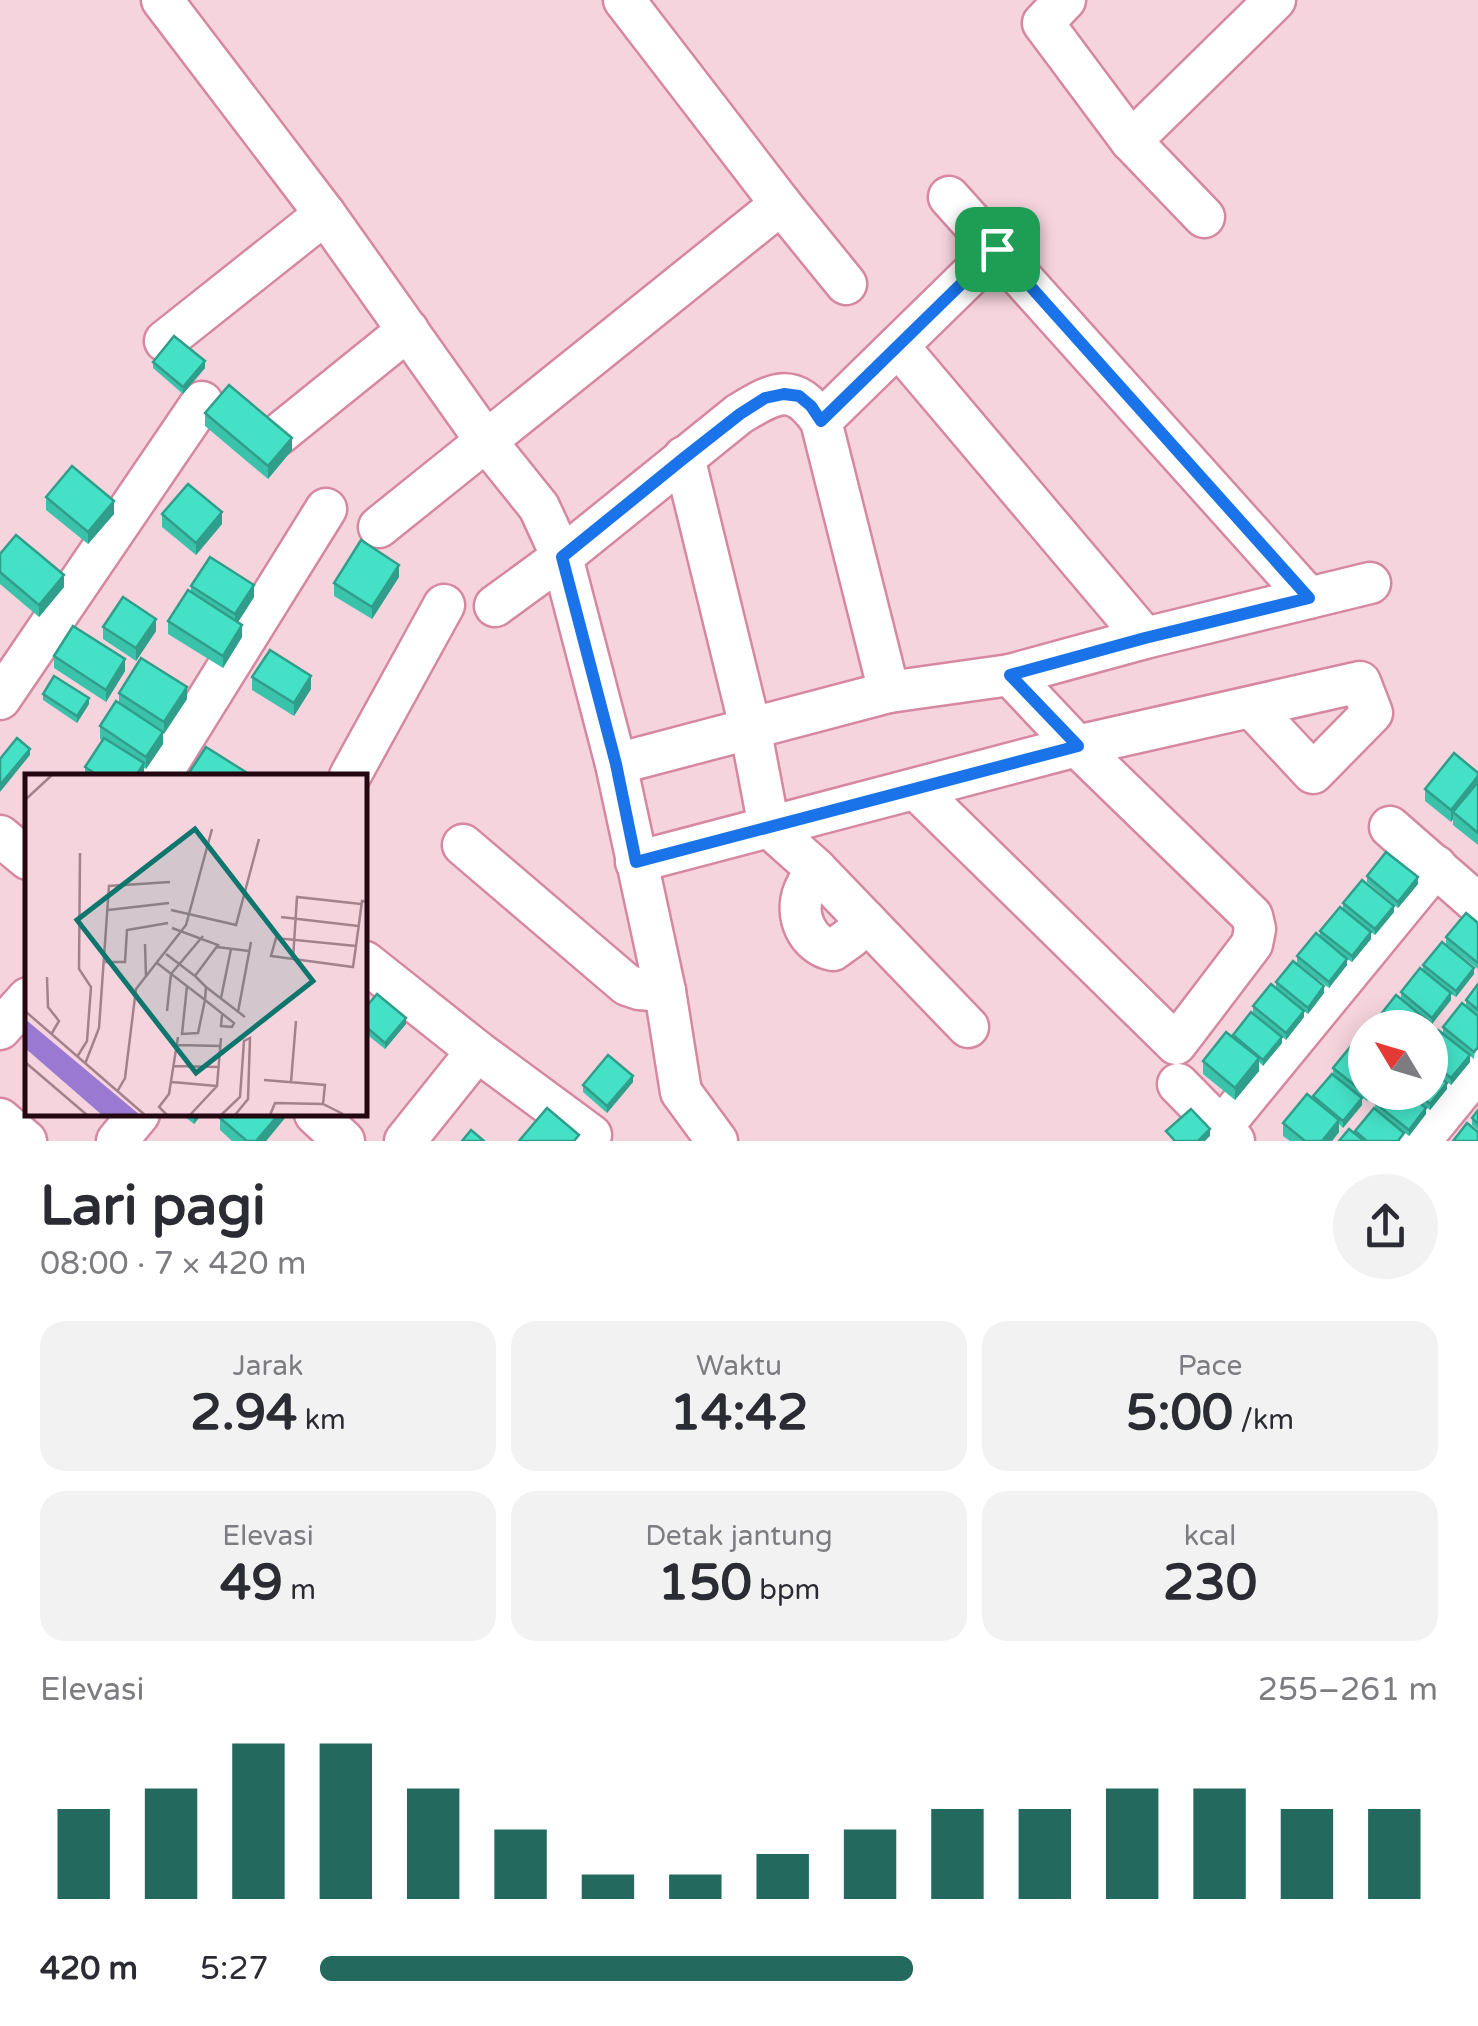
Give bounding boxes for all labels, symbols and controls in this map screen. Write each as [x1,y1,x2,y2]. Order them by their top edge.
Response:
pin [955,207,1040,292]
icon: arrive [970,222,1025,277]
inset map [25,774,368,1116]
north arrow [1348,1010,1448,1110]
map controls [1348,1010,1448,1110]
text: Lari pagi [40,1174,266,1240]
button: share [1333,1174,1438,1279]
text: 08:00 · 7 × 420 m [40,1245,306,1283]
text: Jarak [233,1349,303,1383]
text: Waktu [696,1349,782,1383]
text: Pace [1178,1349,1242,1383]
text: 2.94 [190,1383,297,1443]
text: 14:42 [670,1383,808,1443]
text: 5:00 [1126,1383,1233,1443]
text: km [297,1403,346,1437]
text: /km [1233,1403,1294,1437]
text: Elevasi [222,1519,314,1553]
text: Detak jantung [645,1519,833,1553]
text: kcal [1184,1519,1236,1553]
text: 49 [220,1553,283,1613]
text: 150 [658,1553,752,1613]
text: 230 [1163,1553,1257,1613]
text: m [283,1573,316,1607]
text: bpm [752,1573,820,1607]
text: Elevasi [40,1671,144,1709]
text: 255–261 m [1258,1671,1438,1709]
text: 420 m [40,1950,138,1988]
text: 5:27 [200,1950,269,1988]

